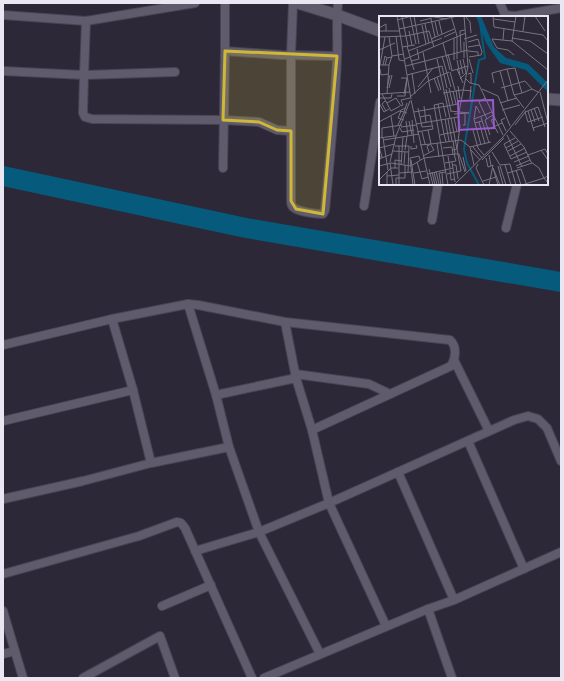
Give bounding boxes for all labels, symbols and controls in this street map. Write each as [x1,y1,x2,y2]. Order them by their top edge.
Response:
inset map [379,16,548,185]

